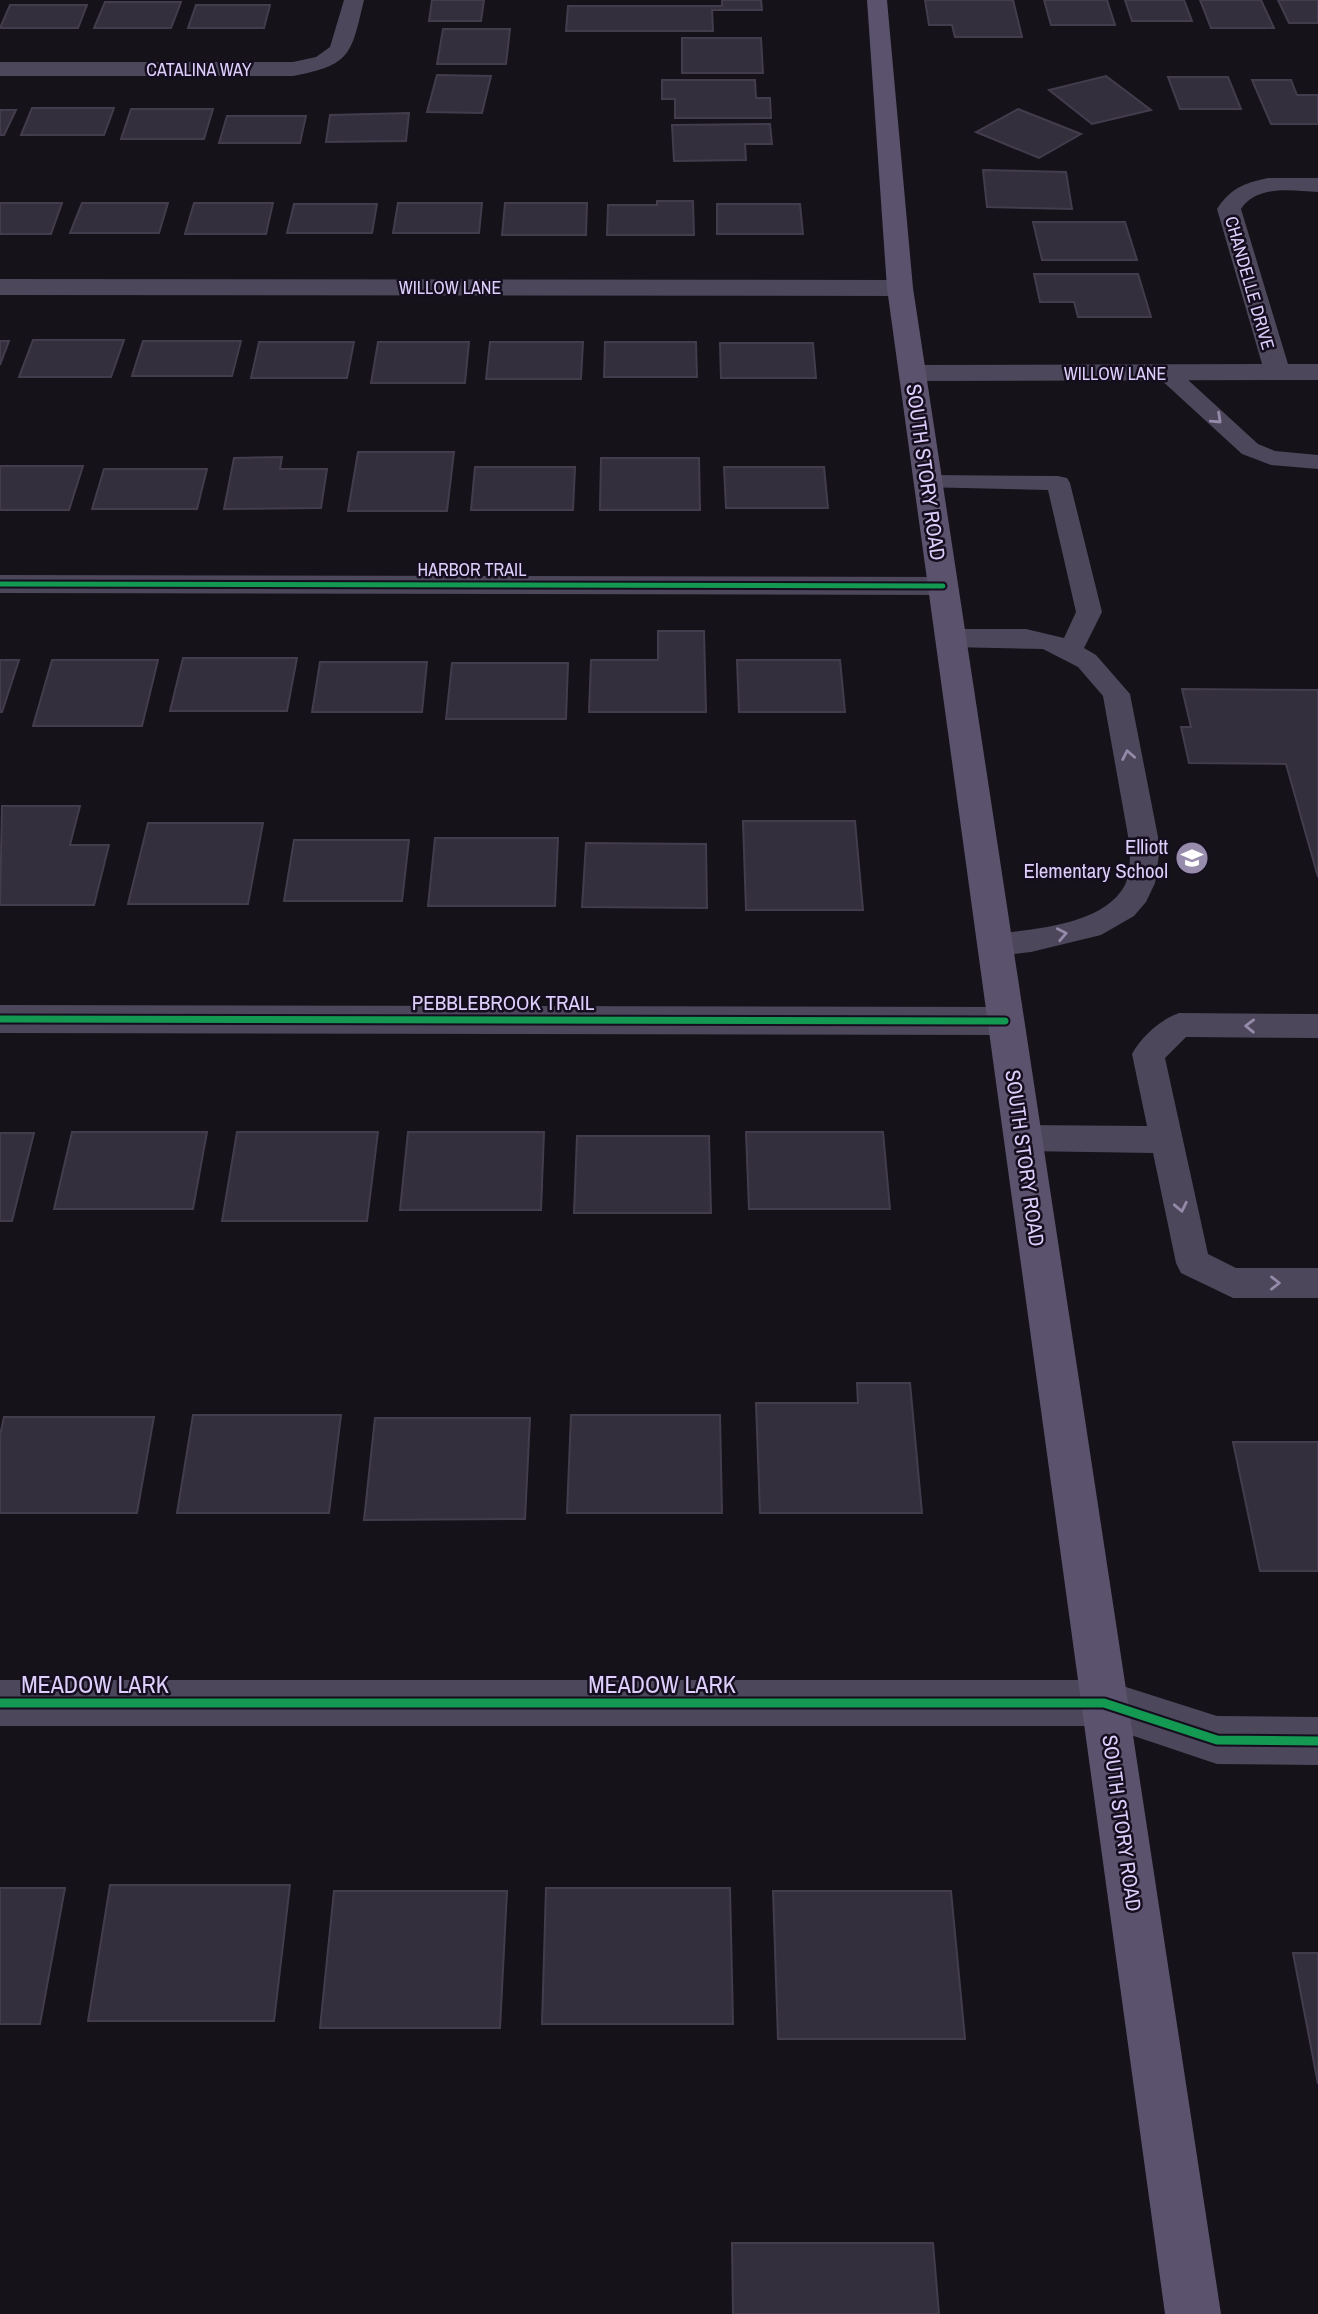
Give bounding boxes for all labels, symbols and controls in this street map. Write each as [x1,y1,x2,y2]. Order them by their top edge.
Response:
street label: CATALINA WAY [146,57,252,82]
street label: CHANDELLE DRIVE [1219,213,1281,353]
street label: WILLOW LANE [399,275,501,300]
street label: WILLOW LANE [1064,361,1166,386]
street label: SOUTH STORY ROAD [899,382,953,562]
one-way arrow [1209,411,1222,423]
street label: HARBOR TRAIL [418,557,526,582]
one-way arrow [1121,749,1136,761]
place label: Elliott Elementary School [1023,832,1168,885]
school or university icon: Elliott Elementary School [1173,839,1211,877]
one-way arrow [1056,928,1068,943]
street label: PEBBLEBROOK TRAIL [412,988,595,1017]
one-way arrow [1244,1018,1255,1033]
street label: SOUTH STORY ROAD [998,1068,1052,1248]
one-way arrow [1173,1201,1188,1213]
one-way arrow [1271,1275,1281,1291]
street label: MEADOW LARK [21,1668,169,1700]
street label: MEADOW LARK [588,1668,736,1700]
street label: SOUTH STORY ROAD [1095,1733,1149,1913]

